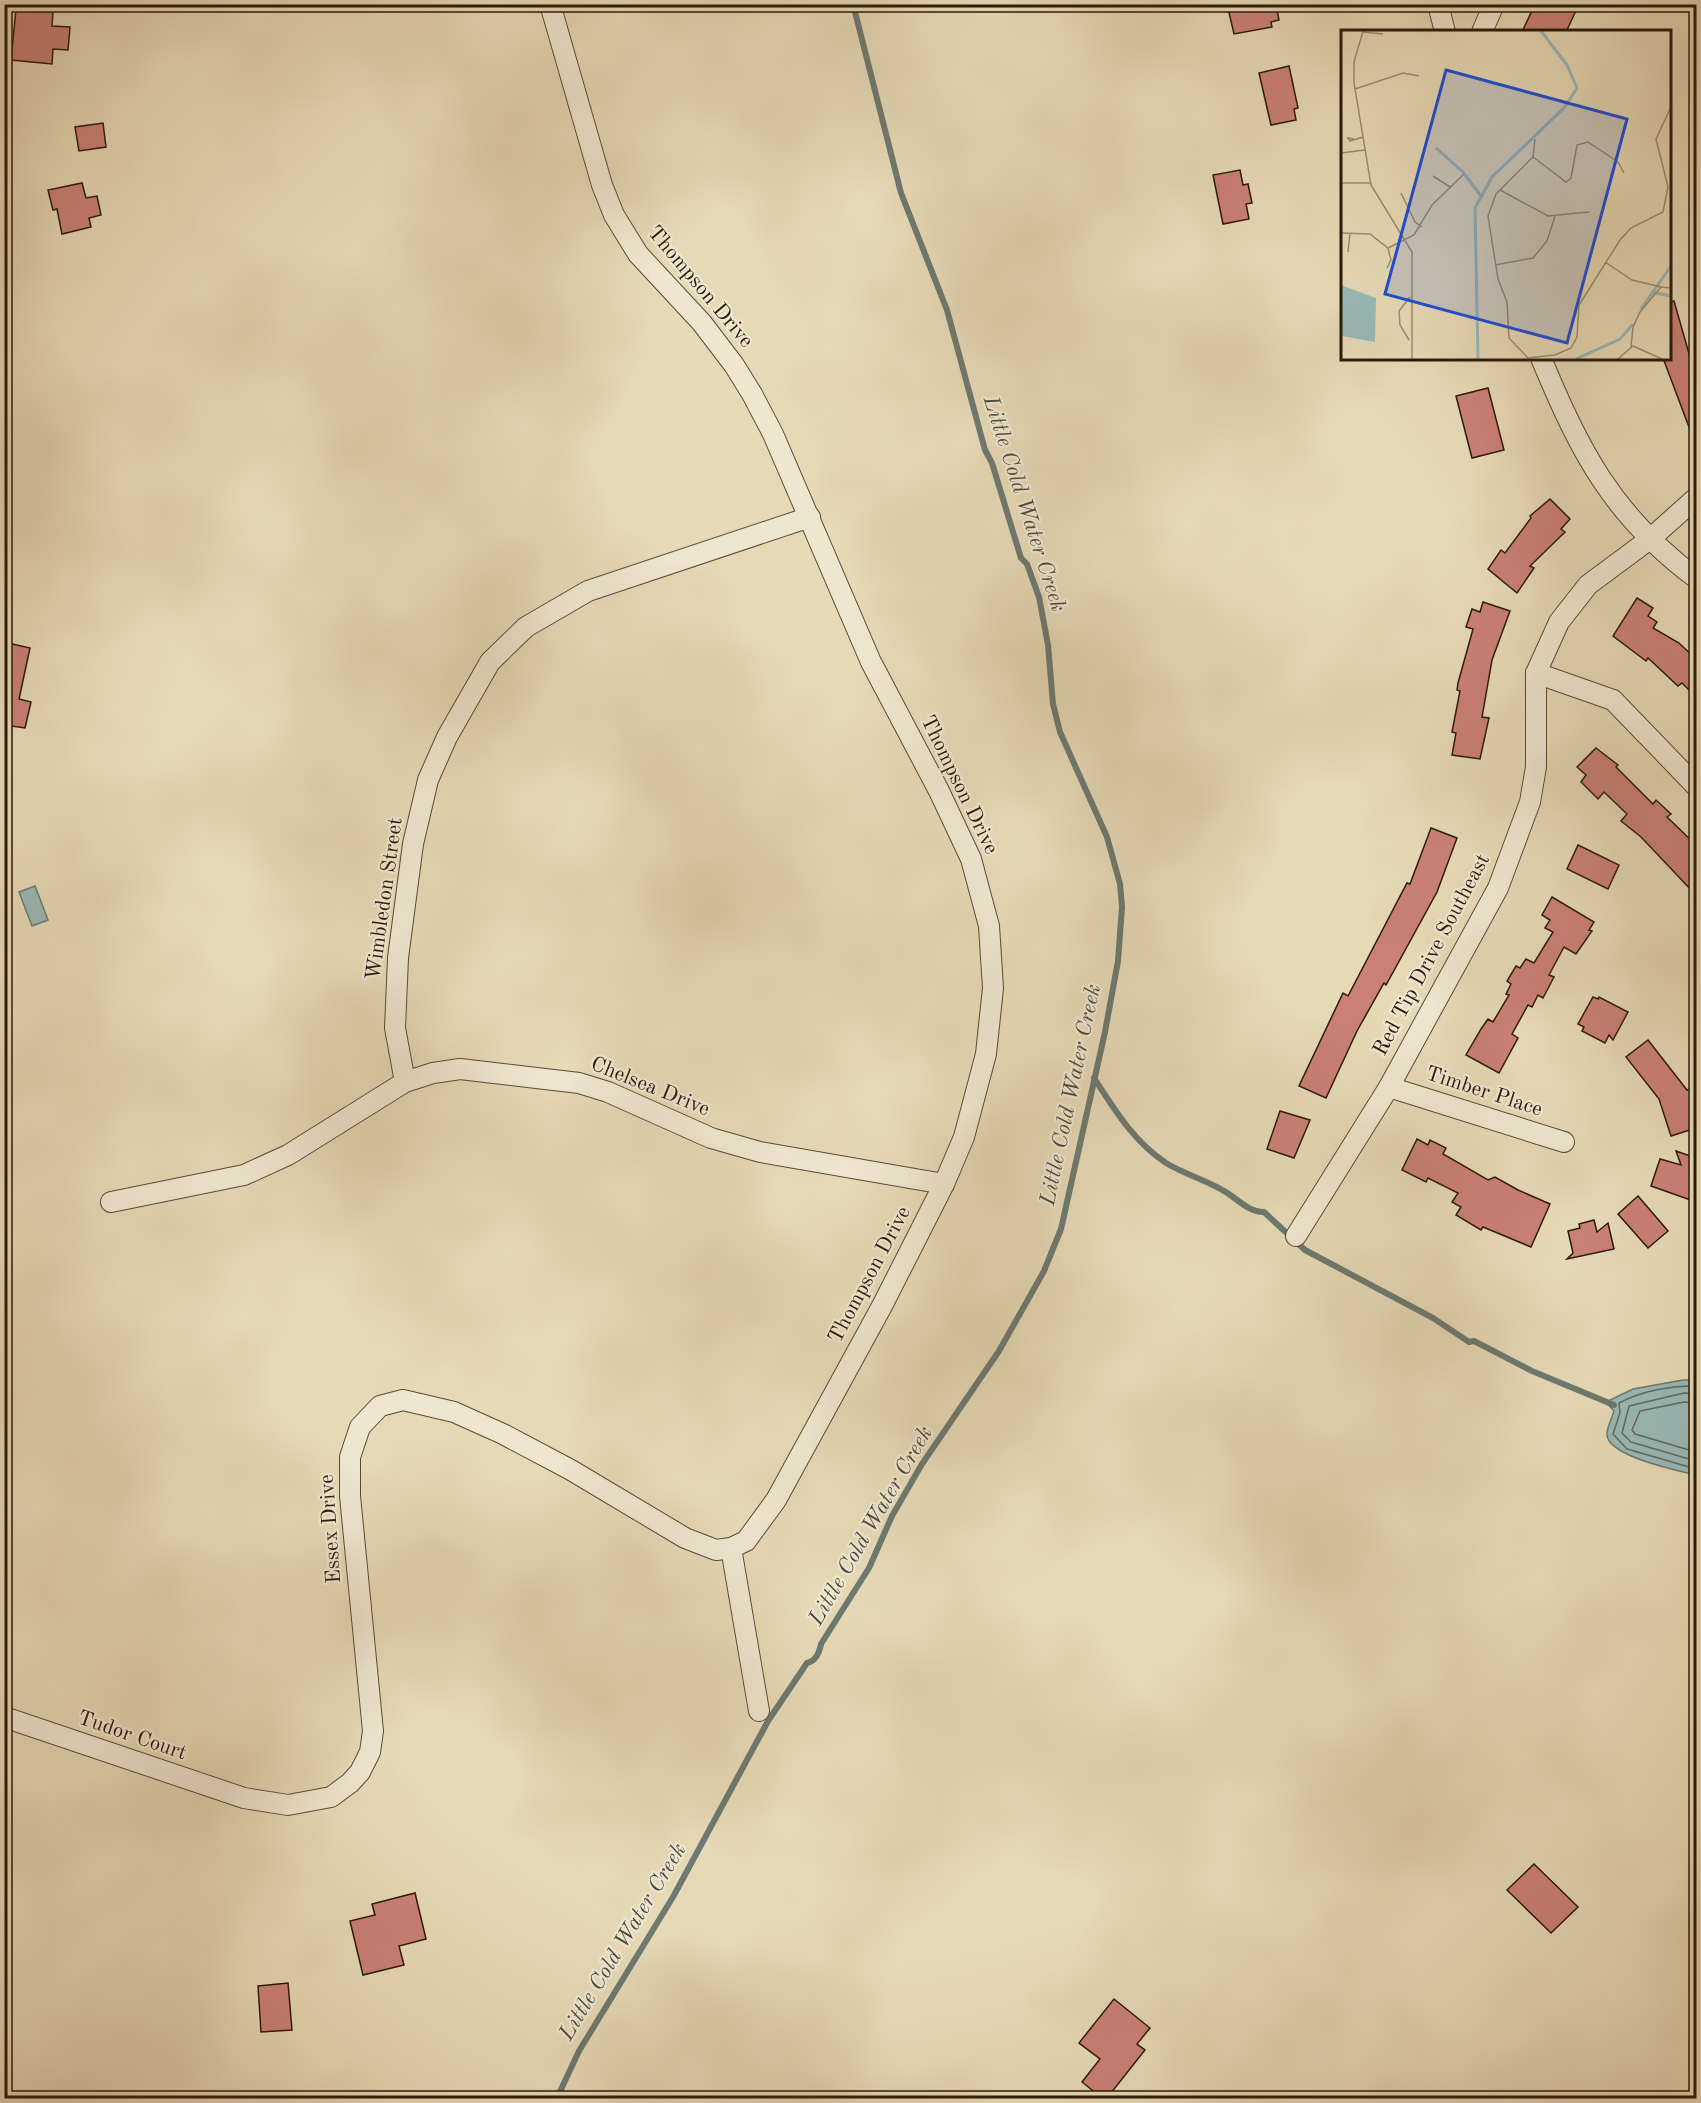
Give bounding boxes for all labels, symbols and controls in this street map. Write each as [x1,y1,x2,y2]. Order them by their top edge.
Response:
inset map [1341,30,1671,360]
street label: Thompson Drive [643,222,757,352]
water label: Little Cold Water Creek [978,392,1069,615]
street label: Thompson Drive [916,712,1002,858]
street label: Wimbledon Street [363,816,407,982]
street label: Red Tip Drive Southeast [1370,851,1494,1059]
water label: Little Cold Water Creek [1037,982,1105,1209]
street label: Chelsea Drive [588,1054,712,1120]
street label: Timber Place [1423,1063,1545,1121]
street label: Thompson Drive [825,1203,915,1347]
water label: Little Cold Water Creek [805,1423,937,1630]
street label: Essex Drive [317,1474,345,1584]
street label: Tudor Court [75,1708,189,1764]
water label: Little Cold Water Creek [555,1840,691,2045]

